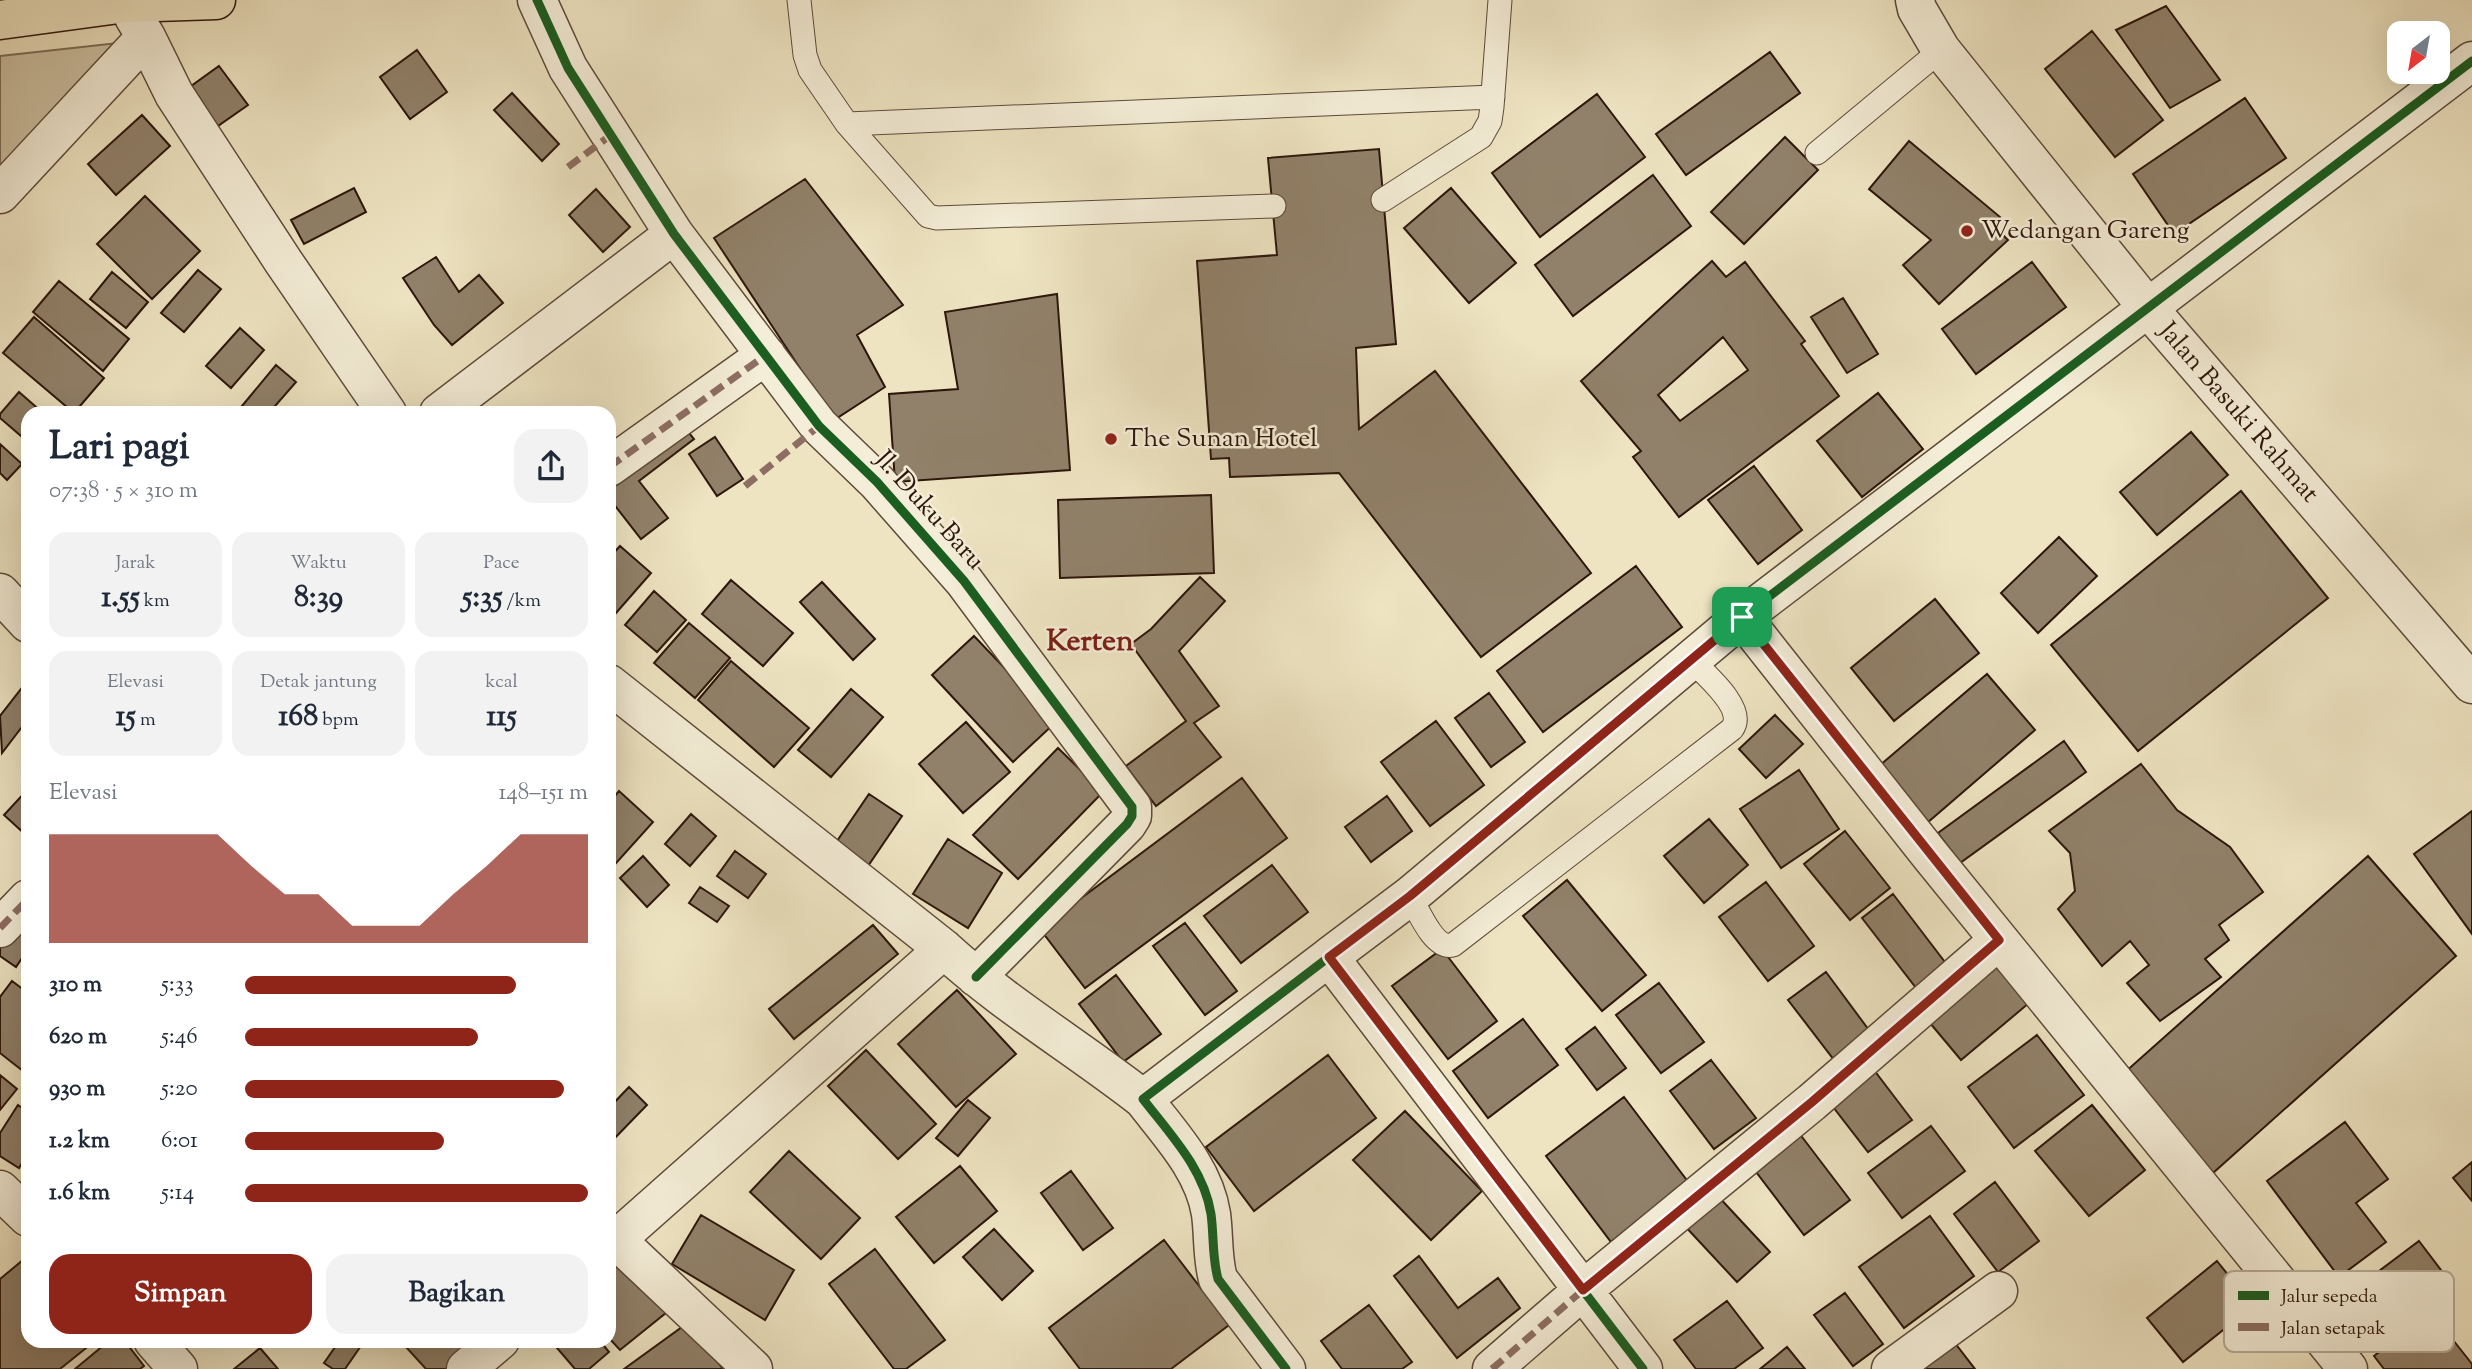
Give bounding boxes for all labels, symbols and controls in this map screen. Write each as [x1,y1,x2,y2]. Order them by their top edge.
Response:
north arrow [2387,21,2450,84]
map controls [2387,21,2450,84]
place label: Wedangan Gareng [1981,213,2189,250]
marker: Wedangan Gareng [1959,223,1975,239]
street label: Jalan Basuki Rahmat [2148,313,2327,511]
place label: The Sunan Hotel [1125,421,1317,458]
text: Lari pagi [49,422,189,476]
button: share [514,429,588,503]
marker: The Sunan Hotel [1103,431,1119,447]
street label: Jl. Duku Baru [864,442,993,579]
text: 07:38 · 5 × 310 m [49,475,198,508]
text: Jarak [115,550,156,577]
text: Waktu [290,550,347,577]
text: Pace [483,550,520,577]
text: 1.55 [101,577,140,620]
text: 8:39 [294,577,343,620]
text: 5:35 [462,577,503,620]
pin [1712,587,1772,647]
text: km [140,588,170,615]
text: /km [503,588,541,615]
icon: arrive [1723,598,1761,636]
district label: Kerten [1046,621,1134,664]
text: Elevasi [107,669,164,696]
text: Detak jantung [260,669,377,696]
text: kcal [485,669,518,696]
text: 15 [115,696,136,739]
text: 168 [278,696,318,739]
text: 115 [486,696,517,739]
text: m [136,707,156,734]
text: bpm [318,707,359,734]
text: Elevasi [49,777,118,810]
text: 148–151 m [498,777,588,810]
text: 310 m [49,969,102,1002]
text: 5:33 [161,969,193,1002]
text: 620 m [49,1021,107,1054]
text: 5:46 [161,1021,198,1054]
text: 930 m [49,1073,105,1106]
text: 5:20 [161,1073,198,1106]
text: 1.2 km [49,1125,110,1158]
text: 6:01 [161,1125,198,1158]
text: 1.6 km [49,1177,110,1210]
text: 5:14 [161,1177,194,1210]
button: Simpan [49,1254,312,1334]
button: Bagikan [326,1254,588,1334]
legend [2224,1271,2454,1352]
text: Jalur sepeda [2280,1284,2378,1311]
text: Jalan setapak [2280,1316,2386,1343]

